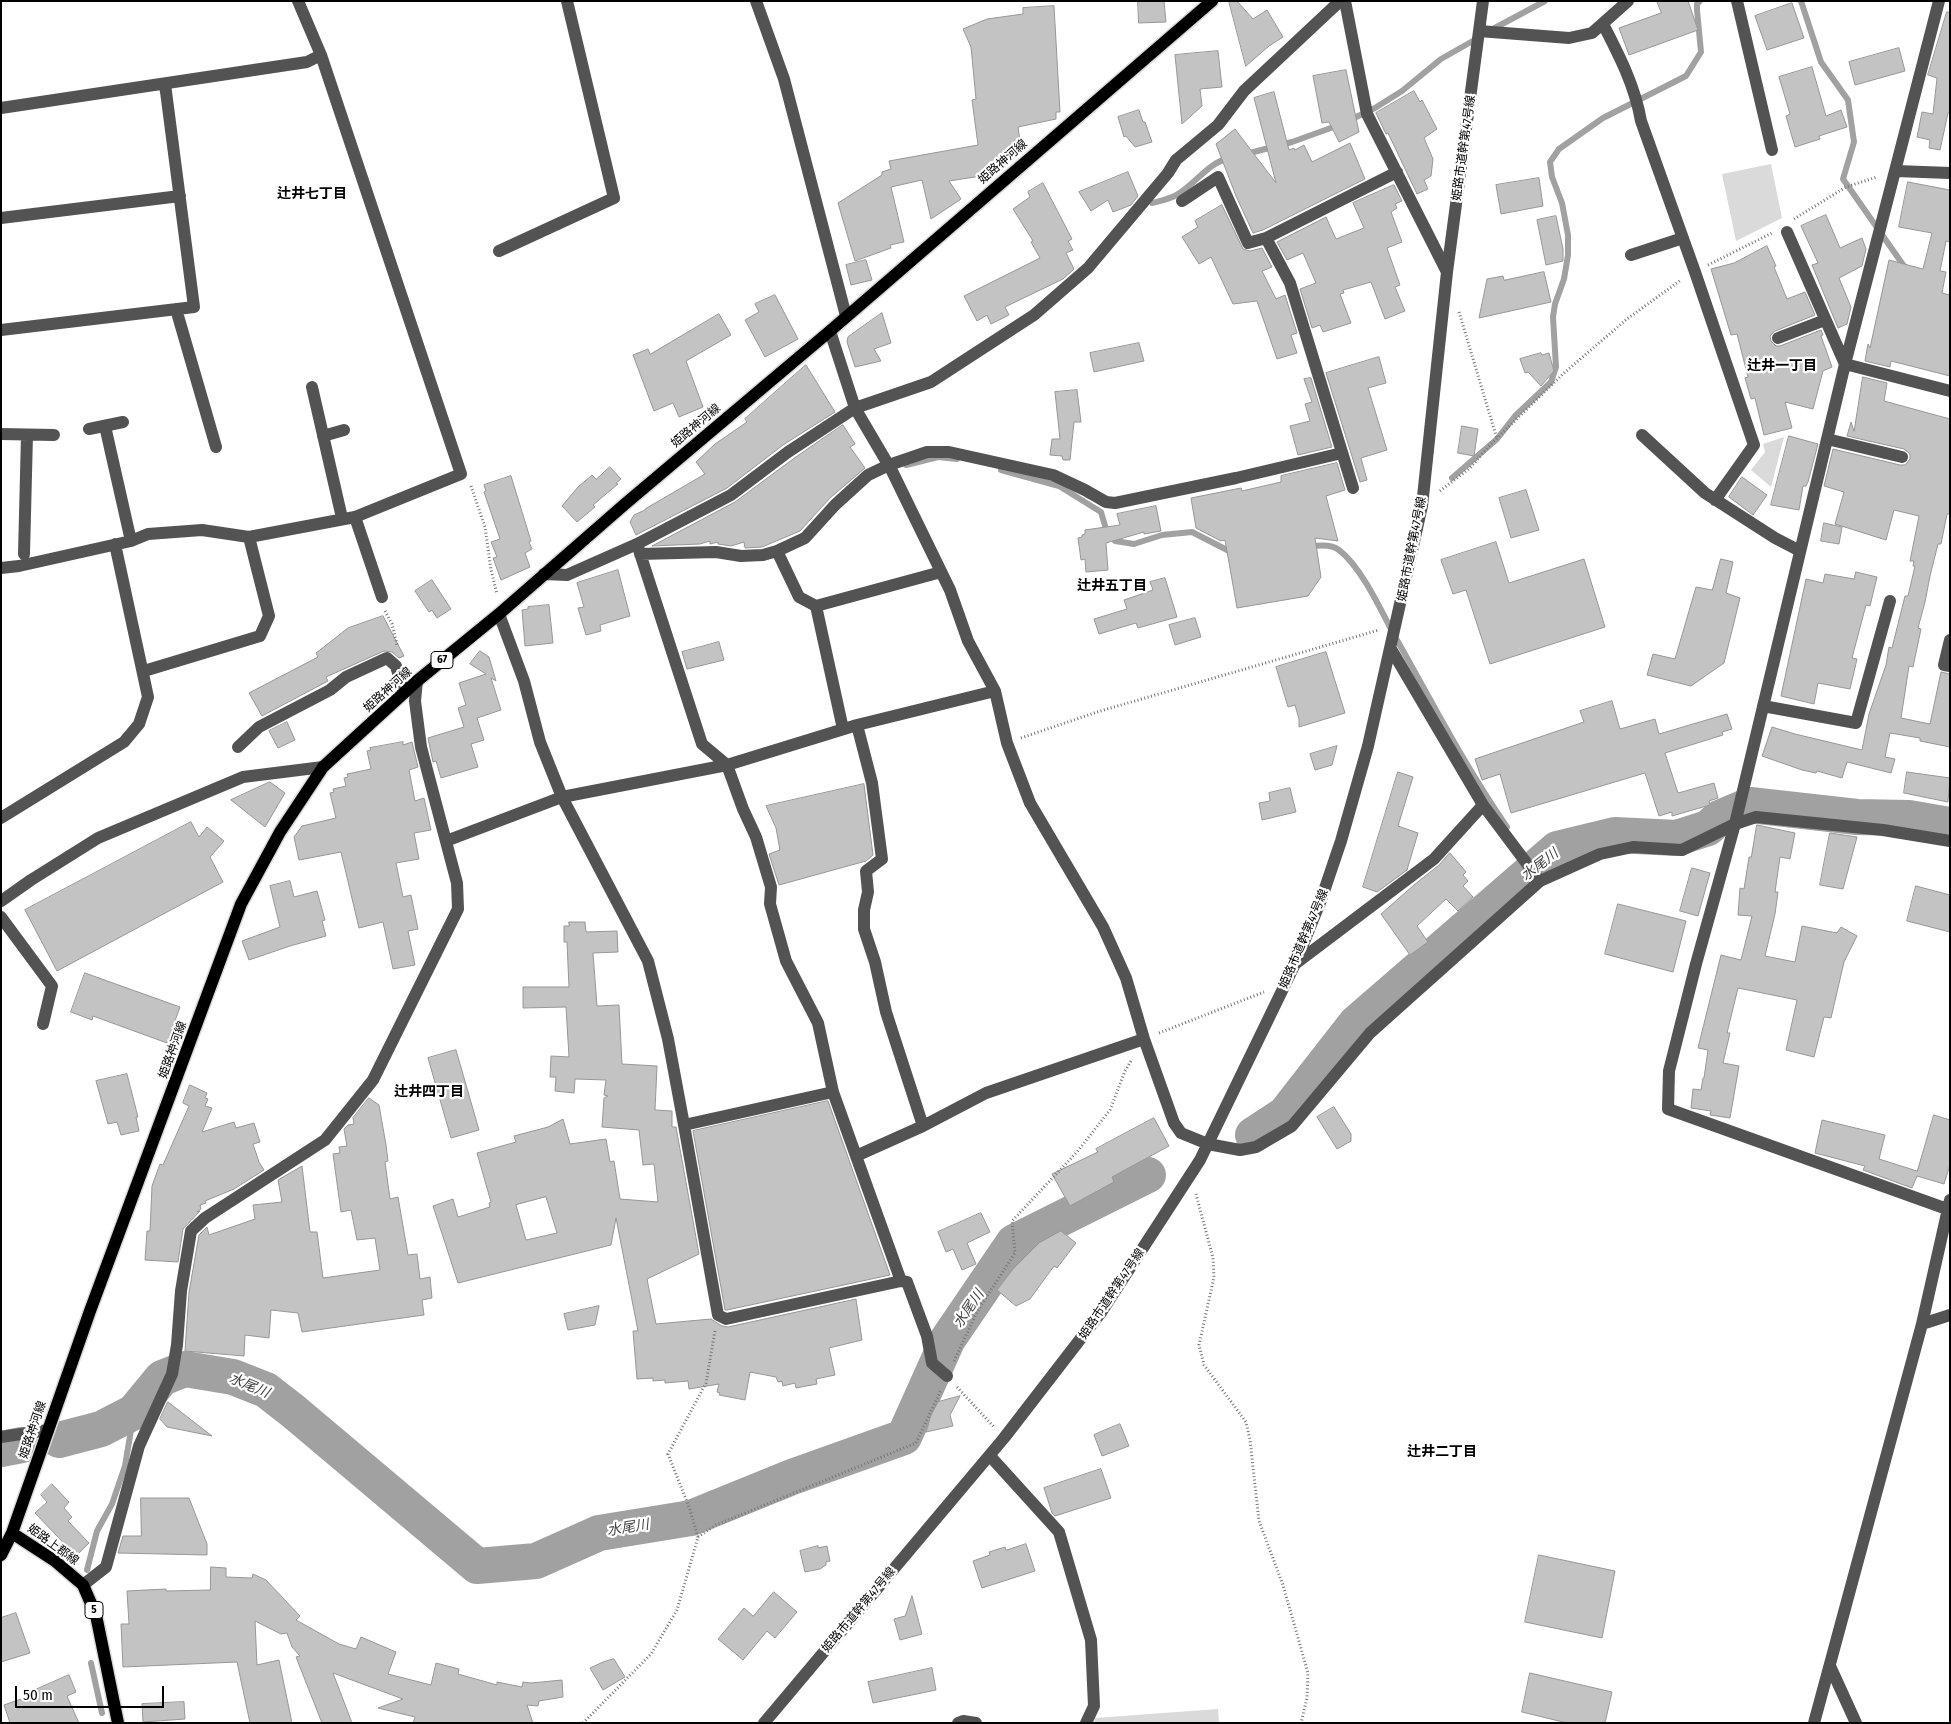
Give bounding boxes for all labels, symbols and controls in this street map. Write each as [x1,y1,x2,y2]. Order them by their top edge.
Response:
street label: 姫路市道幹第47号線 [1449,94,1479,202]
street label: 姫路神河線 [976,137,1030,187]
district label: 辻井七丁目 [277,186,347,202]
district label: 辻井一丁目 [1747,358,1817,374]
street label: 姫路神河線 [668,401,724,451]
street label: 姫路市道幹第47号線 [1395,495,1429,603]
district label: 辻井五丁目 [1077,578,1147,594]
road number: 67 [431,652,453,668]
street label: 姫路神河線 [361,665,415,715]
water label: 水尾川 [1518,845,1562,885]
street label: 姫路市道幹第47号線 [1277,887,1331,991]
street label: 姫路神河線 [156,1019,190,1081]
district label: 辻井四丁目 [394,1084,464,1100]
street label: 姫路市道幹第47号線 [1076,1246,1148,1342]
water label: 水尾川 [950,1287,988,1331]
water label: 水尾川 [226,1370,272,1402]
street label: 姫路神河線 [16,1399,50,1461]
district label: 辻井二丁目 [1407,1444,1477,1460]
water label: 水尾川 [606,1516,650,1540]
street label: 姫路上郡線 [24,1522,82,1568]
street label: 姫路市道幹第47号線 [819,1565,899,1655]
road number: 5 [85,1602,103,1618]
scale bar [18,1676,166,1708]
text: 50 m [23,1686,53,1704]

